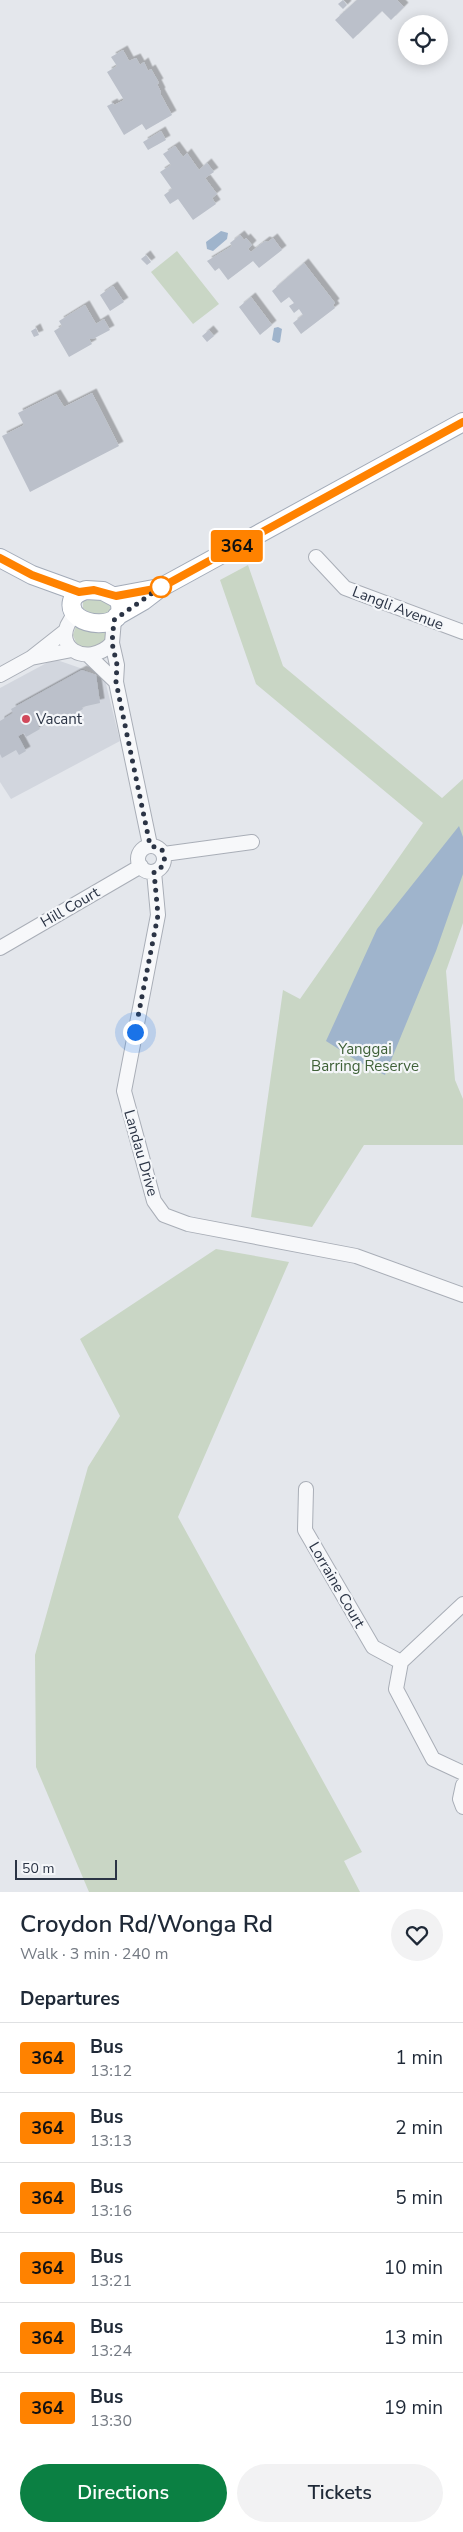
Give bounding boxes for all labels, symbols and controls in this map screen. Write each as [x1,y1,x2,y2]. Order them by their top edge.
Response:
map controls [398,15,448,65]
button: locate [398,15,448,65]
line badge: 364 [208,530,266,562]
text: 364 [221,534,253,558]
unlabelled marker [150,576,172,598]
street label: Langli Avenue [349,581,447,635]
place label: Vacant [35,709,83,729]
marker: Vacant [20,713,32,725]
street label: Hill Court [37,882,104,932]
your location [123,1020,148,1045]
park label: Yanggai Barring Reserve [311,1039,419,1076]
street label: Landau Drive [119,1107,163,1199]
street label: Lorraine Court [304,1538,370,1632]
scale bar [15,1857,118,1880]
text: 50 m [22,1859,54,1878]
text: Croydon Rd/Wonga Rd [20,1908,273,1940]
button: heart [391,1909,443,1961]
text: Walk · 3 min · 240 m [20,1943,168,1965]
text: Departures [20,1986,120,2012]
text: Bus [90,2034,123,2060]
text: 1 min [395,2045,443,2071]
text: 364 [31,2046,64,2070]
text: 13:12 [90,2060,132,2082]
text: Bus [90,2104,123,2130]
text: 2 min [395,2115,443,2141]
text: 364 [31,2116,64,2140]
text: 13:13 [90,2130,132,2152]
text: Bus [90,2174,123,2200]
text: 5 min [395,2185,443,2211]
text: 364 [31,2186,64,2210]
text: 13:16 [90,2200,132,2222]
text: Bus [90,2244,123,2270]
text: 10 min [384,2255,443,2281]
text: 364 [31,2256,64,2280]
text: 13:21 [90,2270,132,2292]
text: Bus [90,2314,123,2340]
text: 13 min [384,2325,443,2351]
text: 364 [31,2326,64,2350]
text: 13:24 [90,2340,132,2362]
text: Bus [90,2384,123,2410]
text: 19 min [384,2395,443,2421]
text: 364 [31,2396,64,2420]
text: 13:30 [90,2410,132,2432]
button: Directions [20,2464,227,2522]
button: Tickets [237,2464,443,2522]

